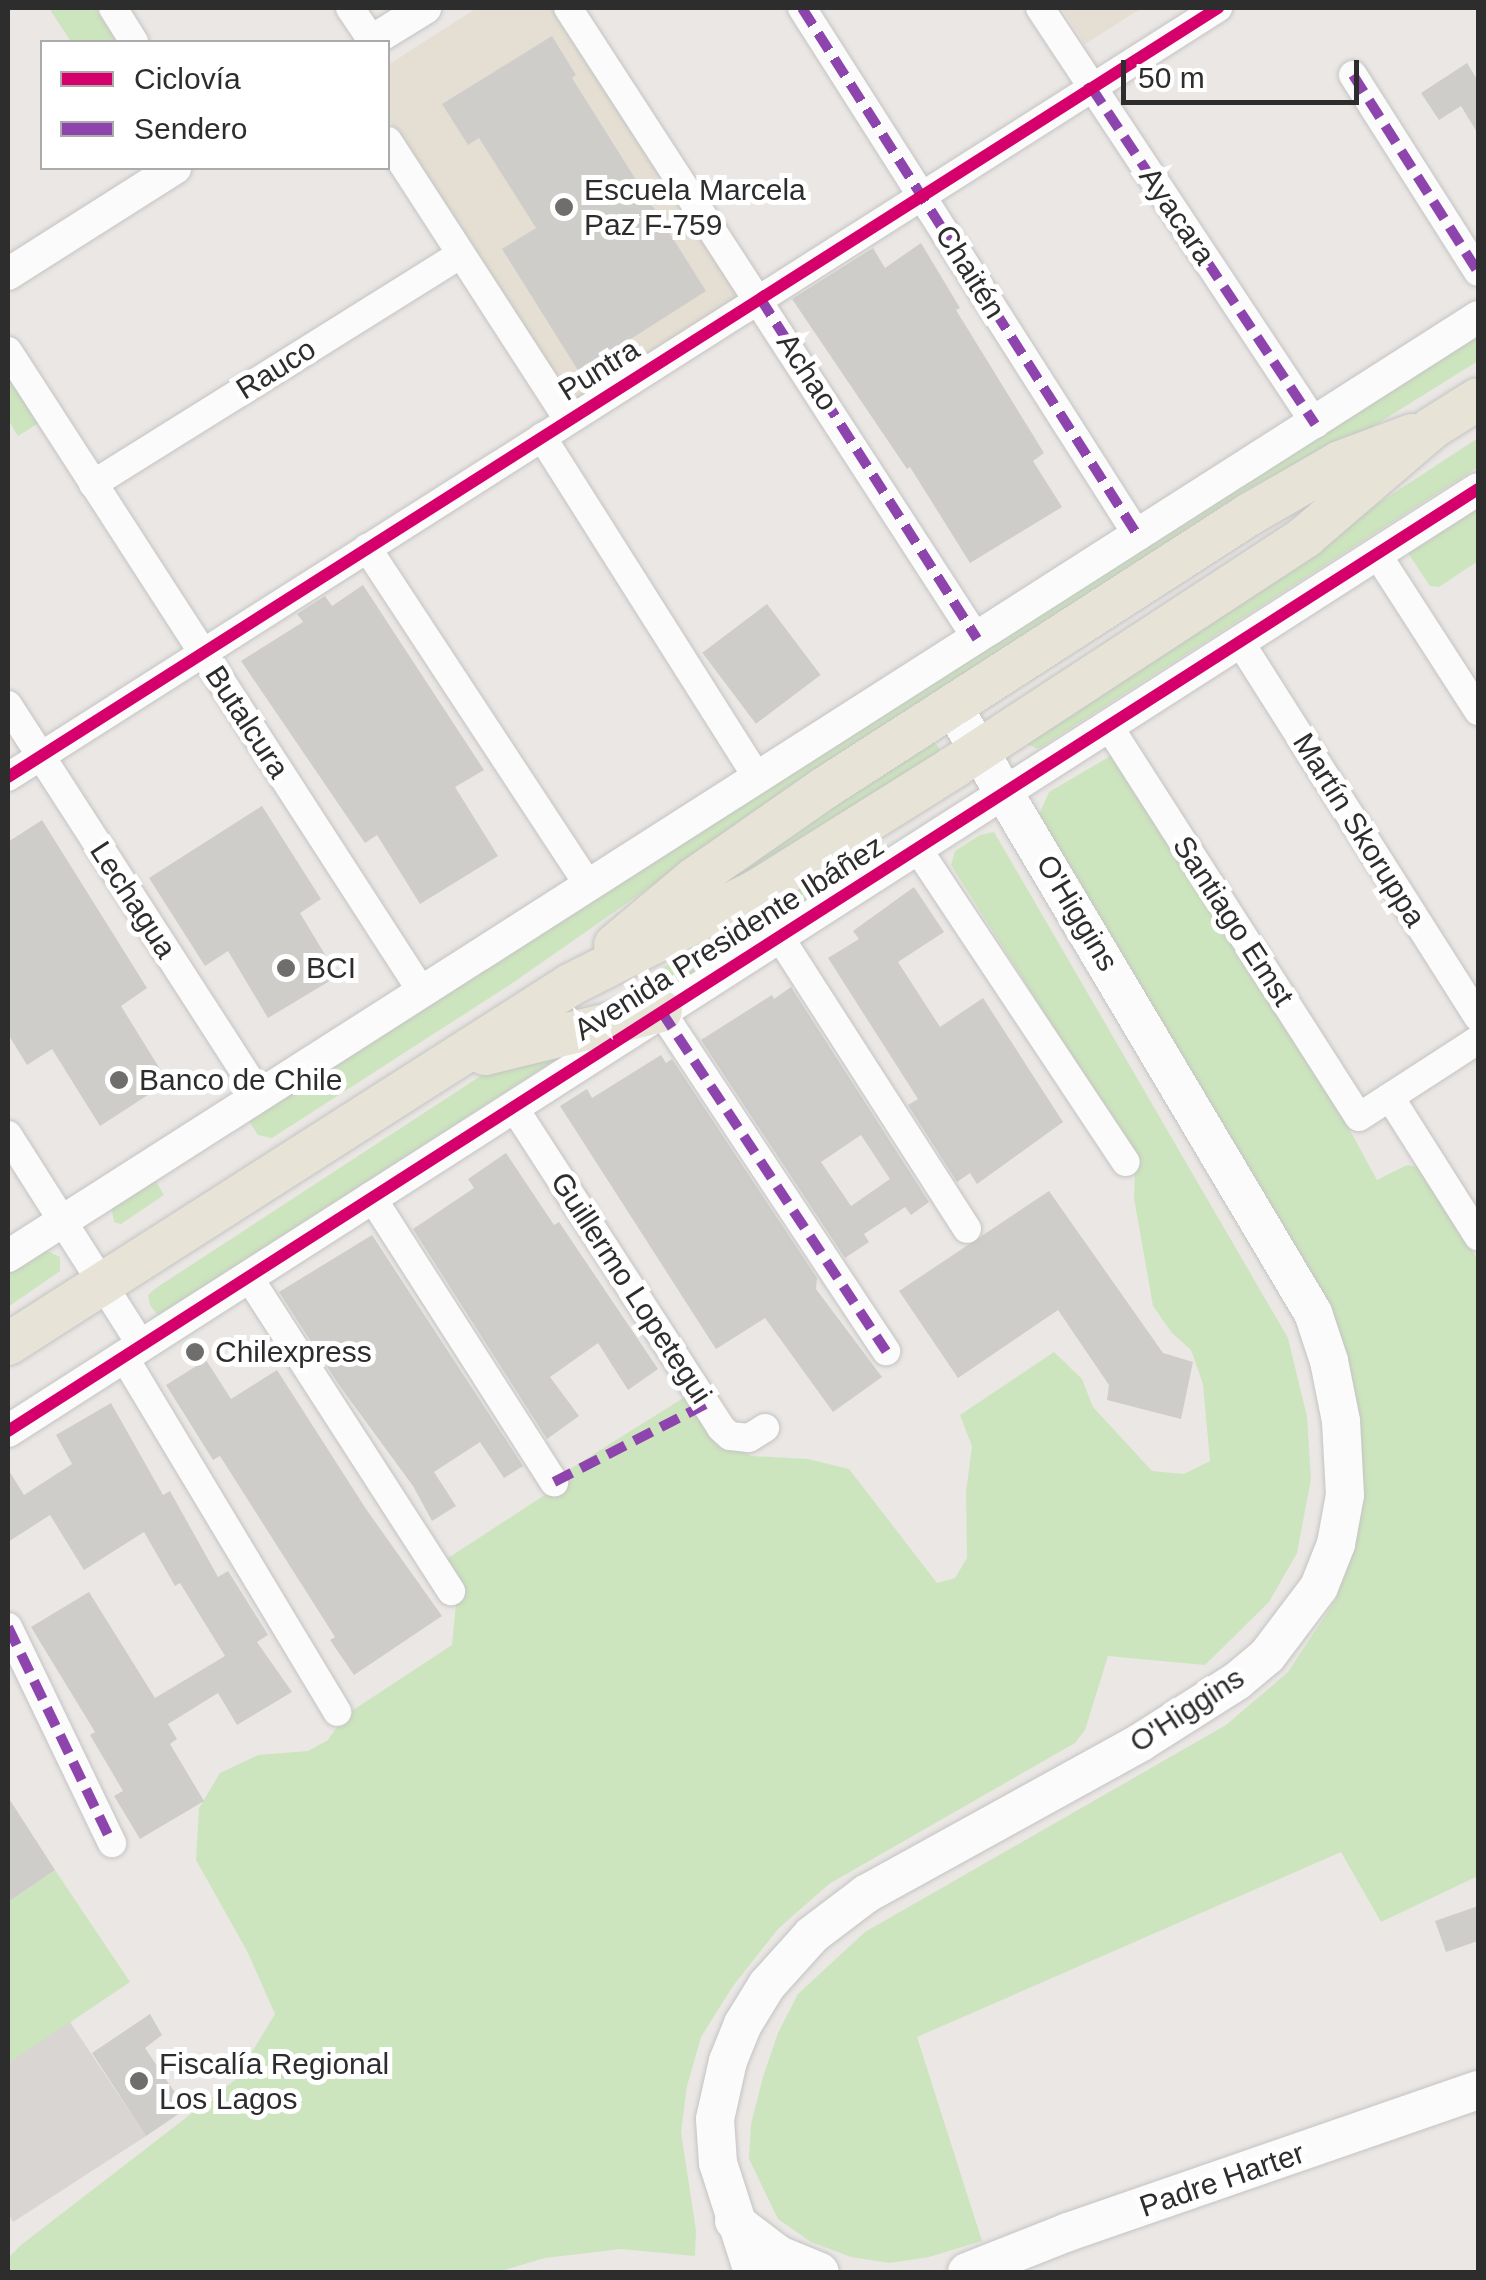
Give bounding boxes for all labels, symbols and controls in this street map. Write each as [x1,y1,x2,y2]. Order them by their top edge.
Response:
legend [40,40,390,170]
scale bar [1126,40,1364,102]
text: 50 m [1138,61,1205,94]
text: Ciclovía [134,62,241,95]
text: Sendero [134,112,247,145]
street label: Ayacara [1131,161,1223,271]
place label: Escuela Marcela Paz F-759 [584,172,806,242]
marker: Escuela Marcela Paz F-759 [553,196,575,218]
street label: Chaitén [927,219,1013,325]
street label: Achao [769,327,845,417]
street label: Rauco [230,331,322,407]
street label: Puntra [552,331,646,409]
street label: Butalcura [197,659,297,785]
street label: Martín Skoruppa [1285,726,1433,934]
street label: Avenida Presidente Ibáñez [568,828,890,1048]
street label: Santiago Emst [1165,829,1301,1013]
street label: Lechagua [82,835,184,965]
street label: O'Higgins [1028,848,1126,978]
place label: BCI [306,950,356,986]
marker: BCI [275,957,297,979]
place label: Banco de Chile [139,1062,342,1098]
marker: Banco de Chile [108,1069,130,1091]
street label: Guillermo Lopetegui [543,1166,719,1410]
place label: Chilexpress [215,1334,372,1370]
marker: Chilexpress [184,1341,206,1363]
street label: O'Higgins [1123,1660,1251,1760]
place label: Fiscalía Regional Los Lagos [159,2046,389,2116]
marker: Fiscalía Regional Los Lagos [128,2070,150,2092]
street label: Padre Harter [1135,2135,1309,2225]

